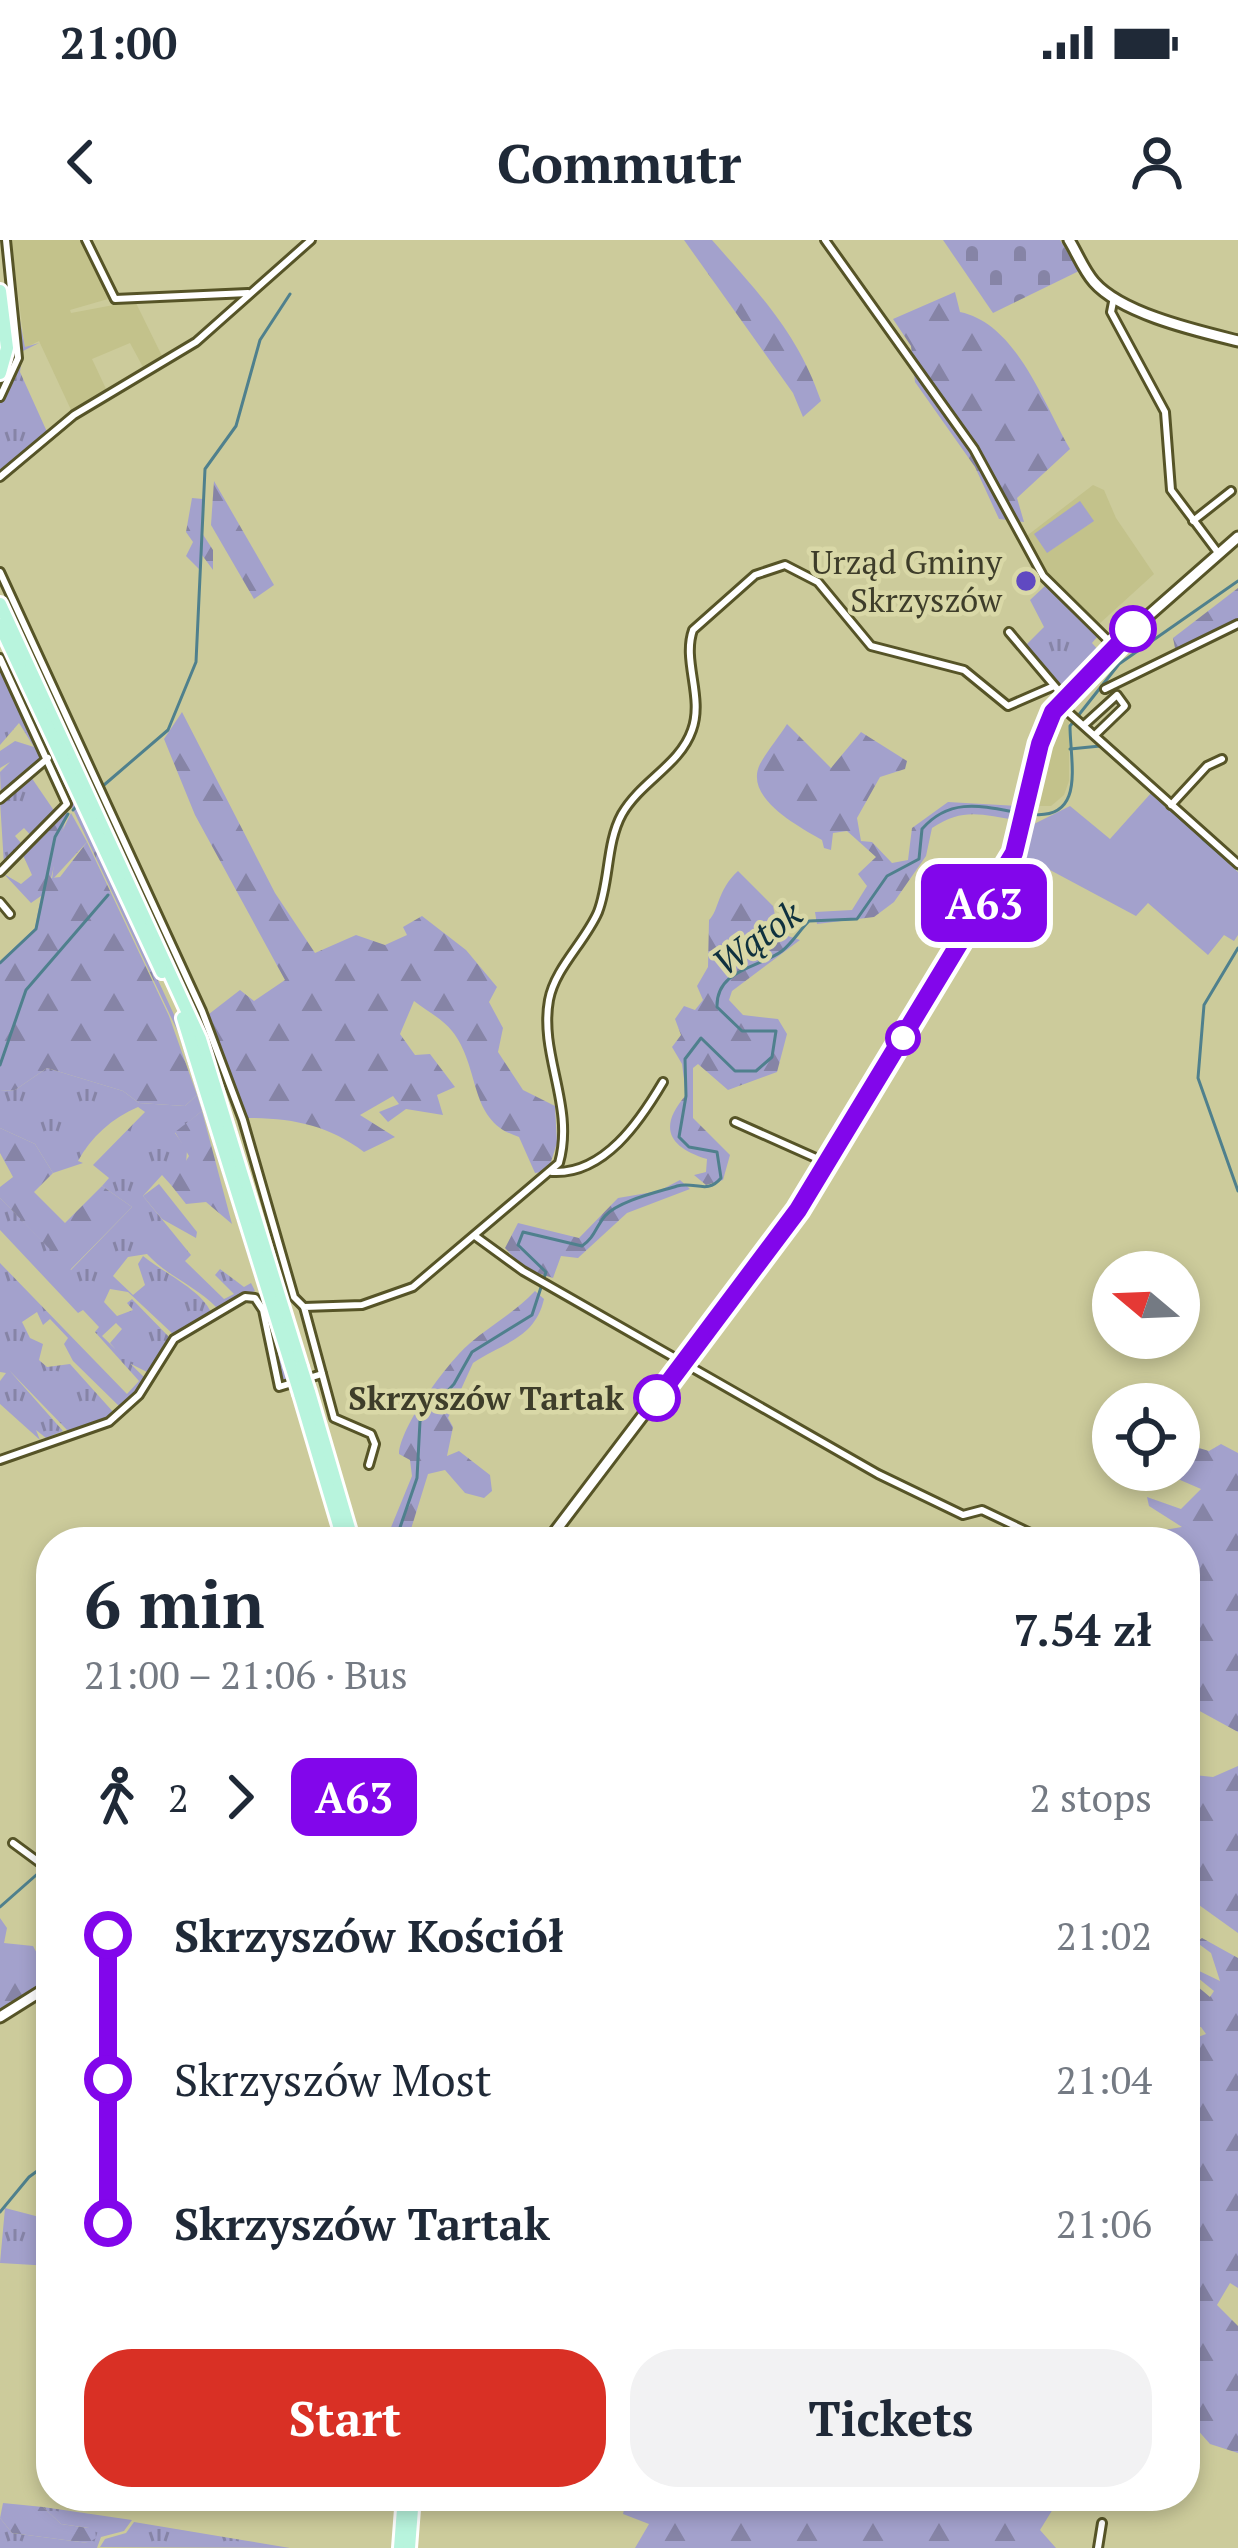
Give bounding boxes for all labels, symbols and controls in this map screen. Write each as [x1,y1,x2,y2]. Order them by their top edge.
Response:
text: 21:00 [60,12,177,72]
text: Commutr [497,127,741,198]
icon: back [48,129,114,195]
icon: person [1124,129,1190,195]
place label: Urząd Gminy Skrzyszów [811,540,1003,621]
marker: Urząd Gminy Skrzyszów [1013,568,1039,594]
unlabelled marker [1111,607,1155,651]
line badge: A63 [915,864,1053,942]
text: A63 [945,875,1023,931]
water label: Wątok [703,889,811,986]
unlabelled marker [887,1022,919,1054]
north arrow [1092,1251,1200,1359]
map controls [1092,1251,1200,1491]
place label: Skrzyszów Tartak [348,1376,625,1419]
marker: Skrzyszów Tartak [635,1376,679,1420]
button: locate [1092,1383,1200,1491]
text: 6 min [84,1559,265,1647]
text: 7.54 zł [1014,1599,1152,1659]
text: 21:00 – 21:06 · Bus [84,1648,408,1700]
icon: walk [84,1764,150,1830]
icon: forward [207,1764,273,1830]
text: A63 [315,1769,393,1825]
text: 2 [168,1771,189,1823]
text: 2 stops [1030,1771,1152,1823]
text: Skrzyszów Kościół [174,1905,564,1965]
text: 21:02 [1056,1909,1152,1961]
text: Skrzyszów Most [174,2049,492,2109]
text: 21:04 [1056,2053,1152,2105]
text: Skrzyszów Tartak [174,2193,550,2253]
text: 21:06 [1056,2197,1152,2249]
button: Start [84,2349,606,2487]
button: Tickets [630,2349,1152,2487]

